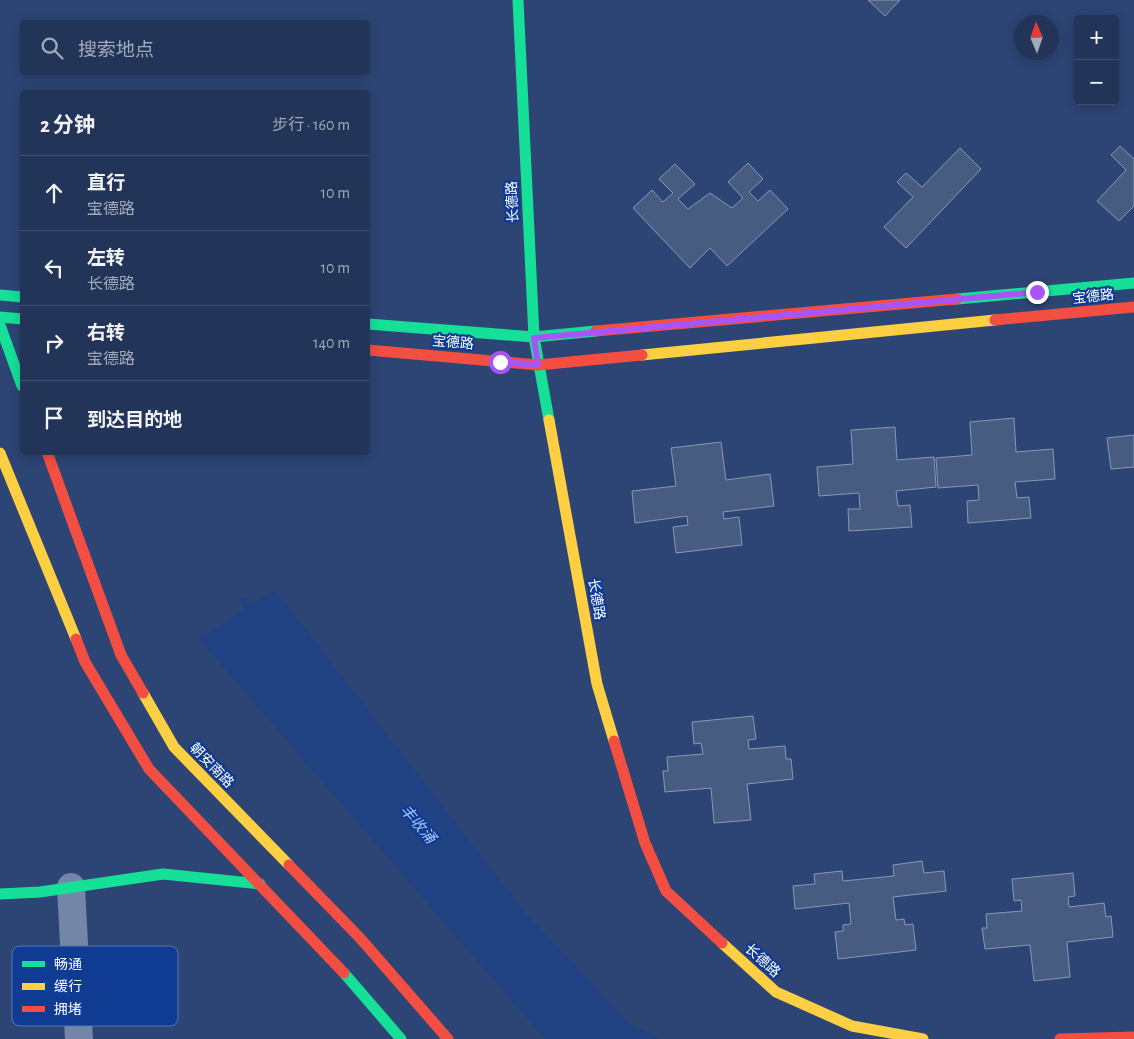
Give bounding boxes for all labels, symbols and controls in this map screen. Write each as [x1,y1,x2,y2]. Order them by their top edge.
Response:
north arrow [1014,15,1059,60]
map controls [1074,15,1119,105]
button: + [1074,15,1119,60]
search box [20,20,370,75]
icon: search [38,34,66,62]
text: 搜索地点 [78,41,154,60]
button: − [1074,60,1119,105]
text: 2 分钟 [40,115,95,136]
text: 步行 · 160 m [272,117,350,133]
text: 直行 [87,174,125,193]
icon: ahead [40,179,68,207]
street label: 长德路 [503,181,521,223]
text: 10 m [321,185,350,201]
text: 宝德路 [87,201,135,217]
text: 左转 [87,249,125,268]
icon: left [40,254,68,282]
text: 10 m [321,260,350,276]
text: 长德路 [87,276,135,292]
route end [1026,281,1049,304]
street label: 宝德路 [1071,286,1115,306]
text: 右转 [87,324,125,343]
icon: right [40,329,68,357]
street label: 宝德路 [431,332,475,352]
text: 140 m [313,335,350,351]
text: 宝德路 [87,351,135,367]
route start [489,351,512,374]
icon: arrive [40,404,68,432]
text: 到达目的地 [87,411,182,430]
street label: 长德路 [585,577,609,621]
street label: 朝安南路 [187,740,236,791]
water label: 丰收涌 [397,802,440,848]
street label: 长德路 [742,940,784,980]
legend [12,946,178,1026]
text: 畅通 [54,957,82,972]
text: 缓行 [54,979,82,994]
text: 拥堵 [54,1002,82,1017]

